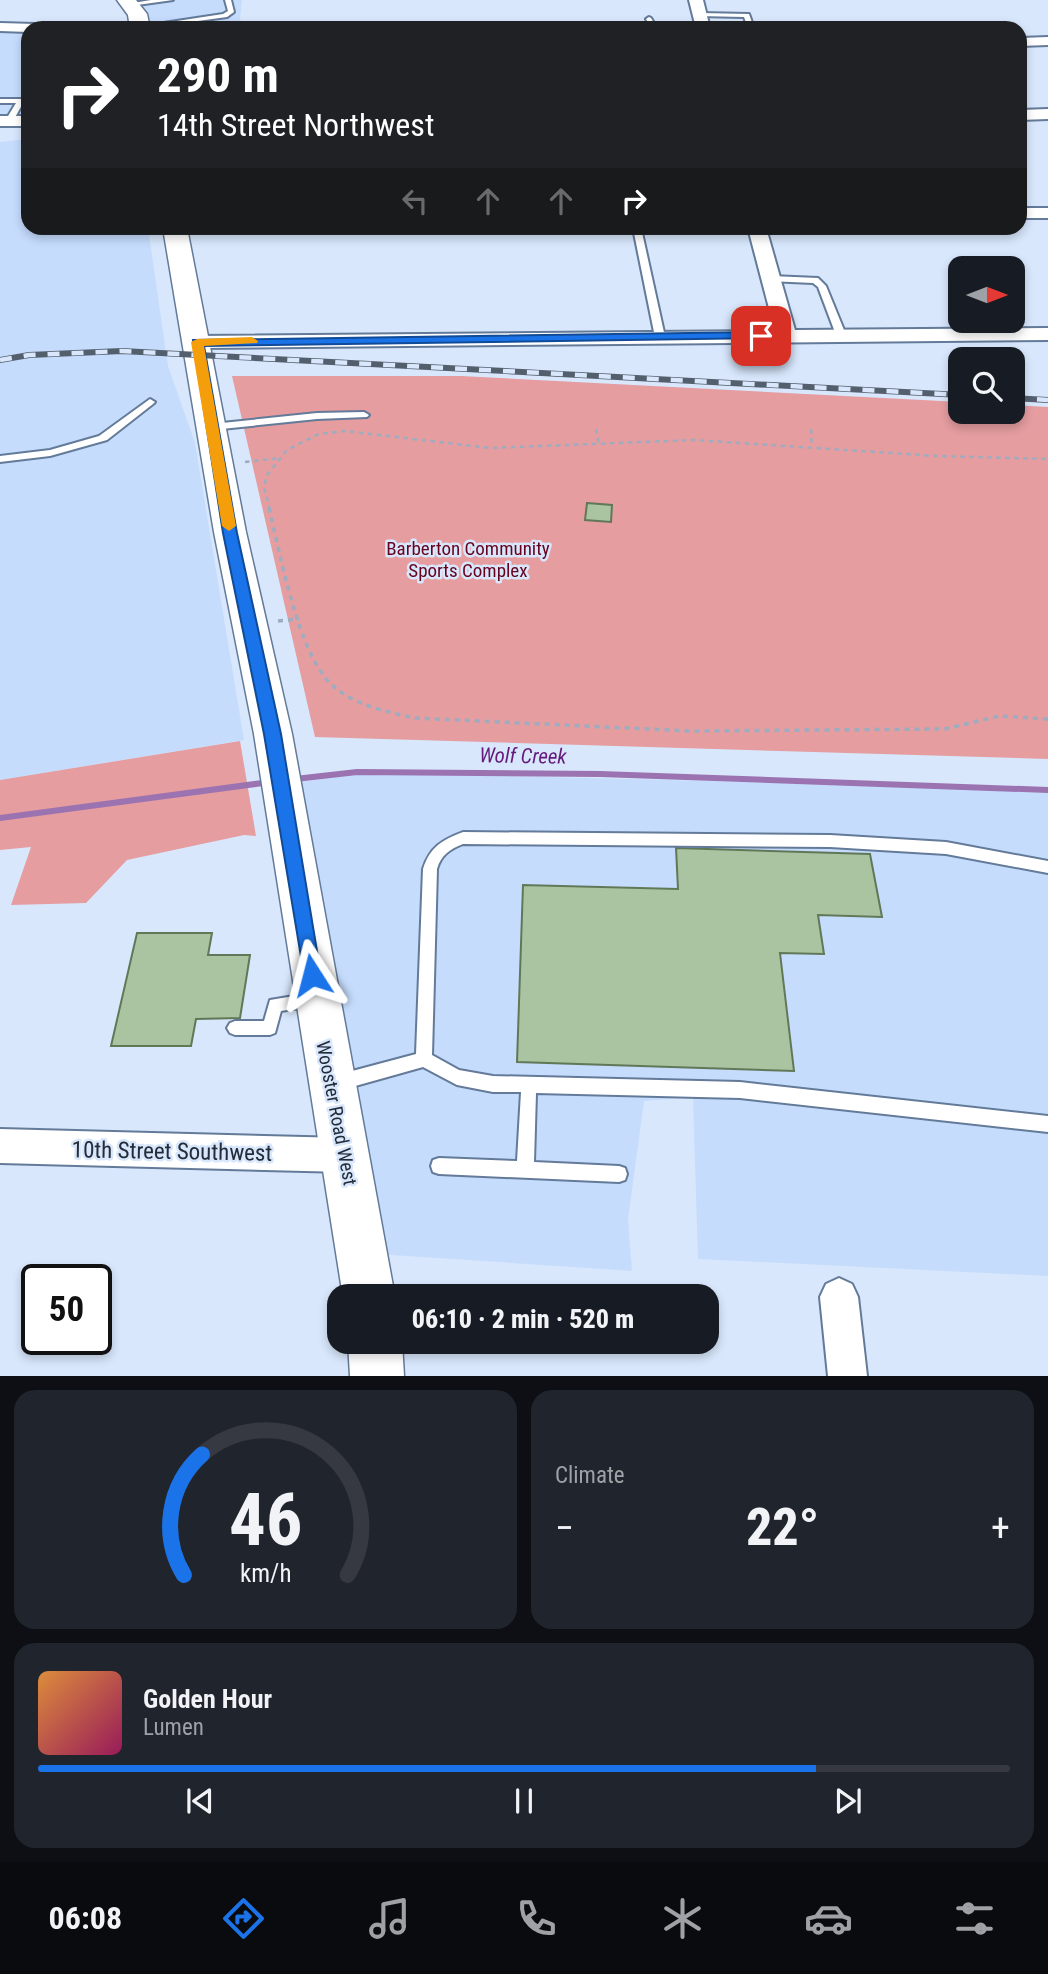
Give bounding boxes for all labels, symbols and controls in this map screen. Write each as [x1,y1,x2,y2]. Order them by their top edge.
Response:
text: 290 m [157,47,279,104]
icon: right [42,49,133,140]
text: 14th Street Northwest [157,106,434,144]
icon: left [396,182,434,220]
icon: ahead [469,182,507,220]
icon: ahead [542,182,580,220]
icon: right [615,182,653,220]
north arrow [948,256,1026,332]
map controls [948,256,1025,424]
pin [731,306,791,366]
icon: arrive [742,317,780,355]
button: search [948,347,1025,424]
park label: Barberton Community Sports Complex [386,537,550,582]
water label: Wolf Creek [479,743,568,769]
position arrow [275,938,349,1012]
street label: Wooster Road West [311,1039,362,1187]
street label: 10th Street Southwest [71,1136,273,1167]
speed limit sign: 50 [21,1264,112,1355]
text: 06:10 · 2 min · 520 m [412,1304,634,1334]
text: Climate [555,1462,625,1489]
text: 46 [229,1478,302,1564]
text: 22° [746,1497,819,1558]
text: − [555,1506,574,1550]
text: + [991,1506,1010,1550]
text: km/h [240,1559,291,1588]
text: Golden Hour [143,1684,272,1714]
text: Lumen [143,1714,204,1741]
icon: previous [181,1782,219,1820]
icon: pause [505,1782,543,1820]
icon: next [829,1782,867,1820]
icon: directions [219,1894,268,1943]
icon: music [365,1894,414,1943]
icon: phone [512,1894,561,1943]
icon: climate [658,1894,707,1943]
icon: car [804,1894,853,1943]
icon: filters [950,1894,999,1943]
text: 06:08 [49,1899,122,1937]

